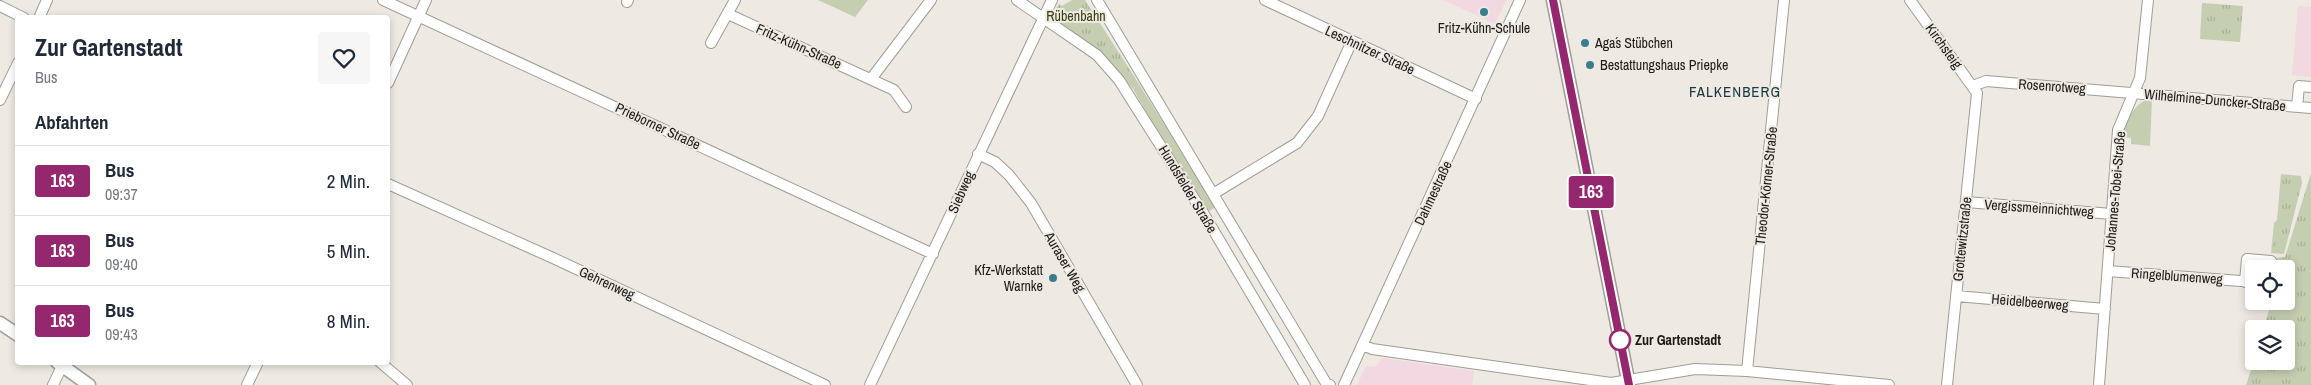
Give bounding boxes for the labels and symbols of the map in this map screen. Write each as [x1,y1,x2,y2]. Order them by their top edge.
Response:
marker: Fritz-Kühn-Schule [1478,6,1490,18]
park label: Rübenbahn [1046,7,1106,25]
street label: Fritz-Kühn-Straße [753,19,845,73]
place label: Fritz-Kühn-Schule [1438,19,1530,37]
street label: Kirchsteig [1922,20,1967,73]
street label: Leschnitzer Straße [1322,21,1418,79]
place label: Aga´s Stübchen [1594,34,1673,52]
marker: Aga´s Stübchen [1579,37,1591,49]
place label: Bestattungshaus Priepke [1600,56,1728,74]
marker: Bestattungshaus Priepke [1584,59,1596,71]
street label: Rosenrotweg [2018,75,2087,97]
district label: FALKENBERG [1689,81,1781,102]
street label: Wilhelmine-Duncker-Straße [2143,85,2287,115]
street label: Prieborner Straße [613,98,703,154]
street label: Theodor-Körner-Straße [1751,126,1781,246]
street label: Johannes-Tobei-Straße [2101,130,2129,252]
street label: Hundsfelder Straße [1155,142,1221,236]
street label: Dahmestraße [1410,158,1456,228]
street label: Siebweg [944,167,979,216]
line badge: 163 [1562,176,1620,208]
street label: Vergissmeinnichtweg [1984,195,2095,221]
street label: Grottewitzstraße [1949,196,1975,282]
street label: Auraser Weg [1040,228,1090,296]
place label: Kfz-Werkstatt Warnke [974,261,1043,295]
street label: Gehrenweg [576,262,638,304]
street label: Ringelblumenweg [2131,264,2224,288]
marker: Kfz-Werkstatt Warnke [1047,272,1059,284]
street label: Heidelbeerweg [1991,290,2070,314]
marker: Zur Gartenstadt [1609,329,1631,351]
place label: Zur Gartenstadt [1635,331,1721,349]

